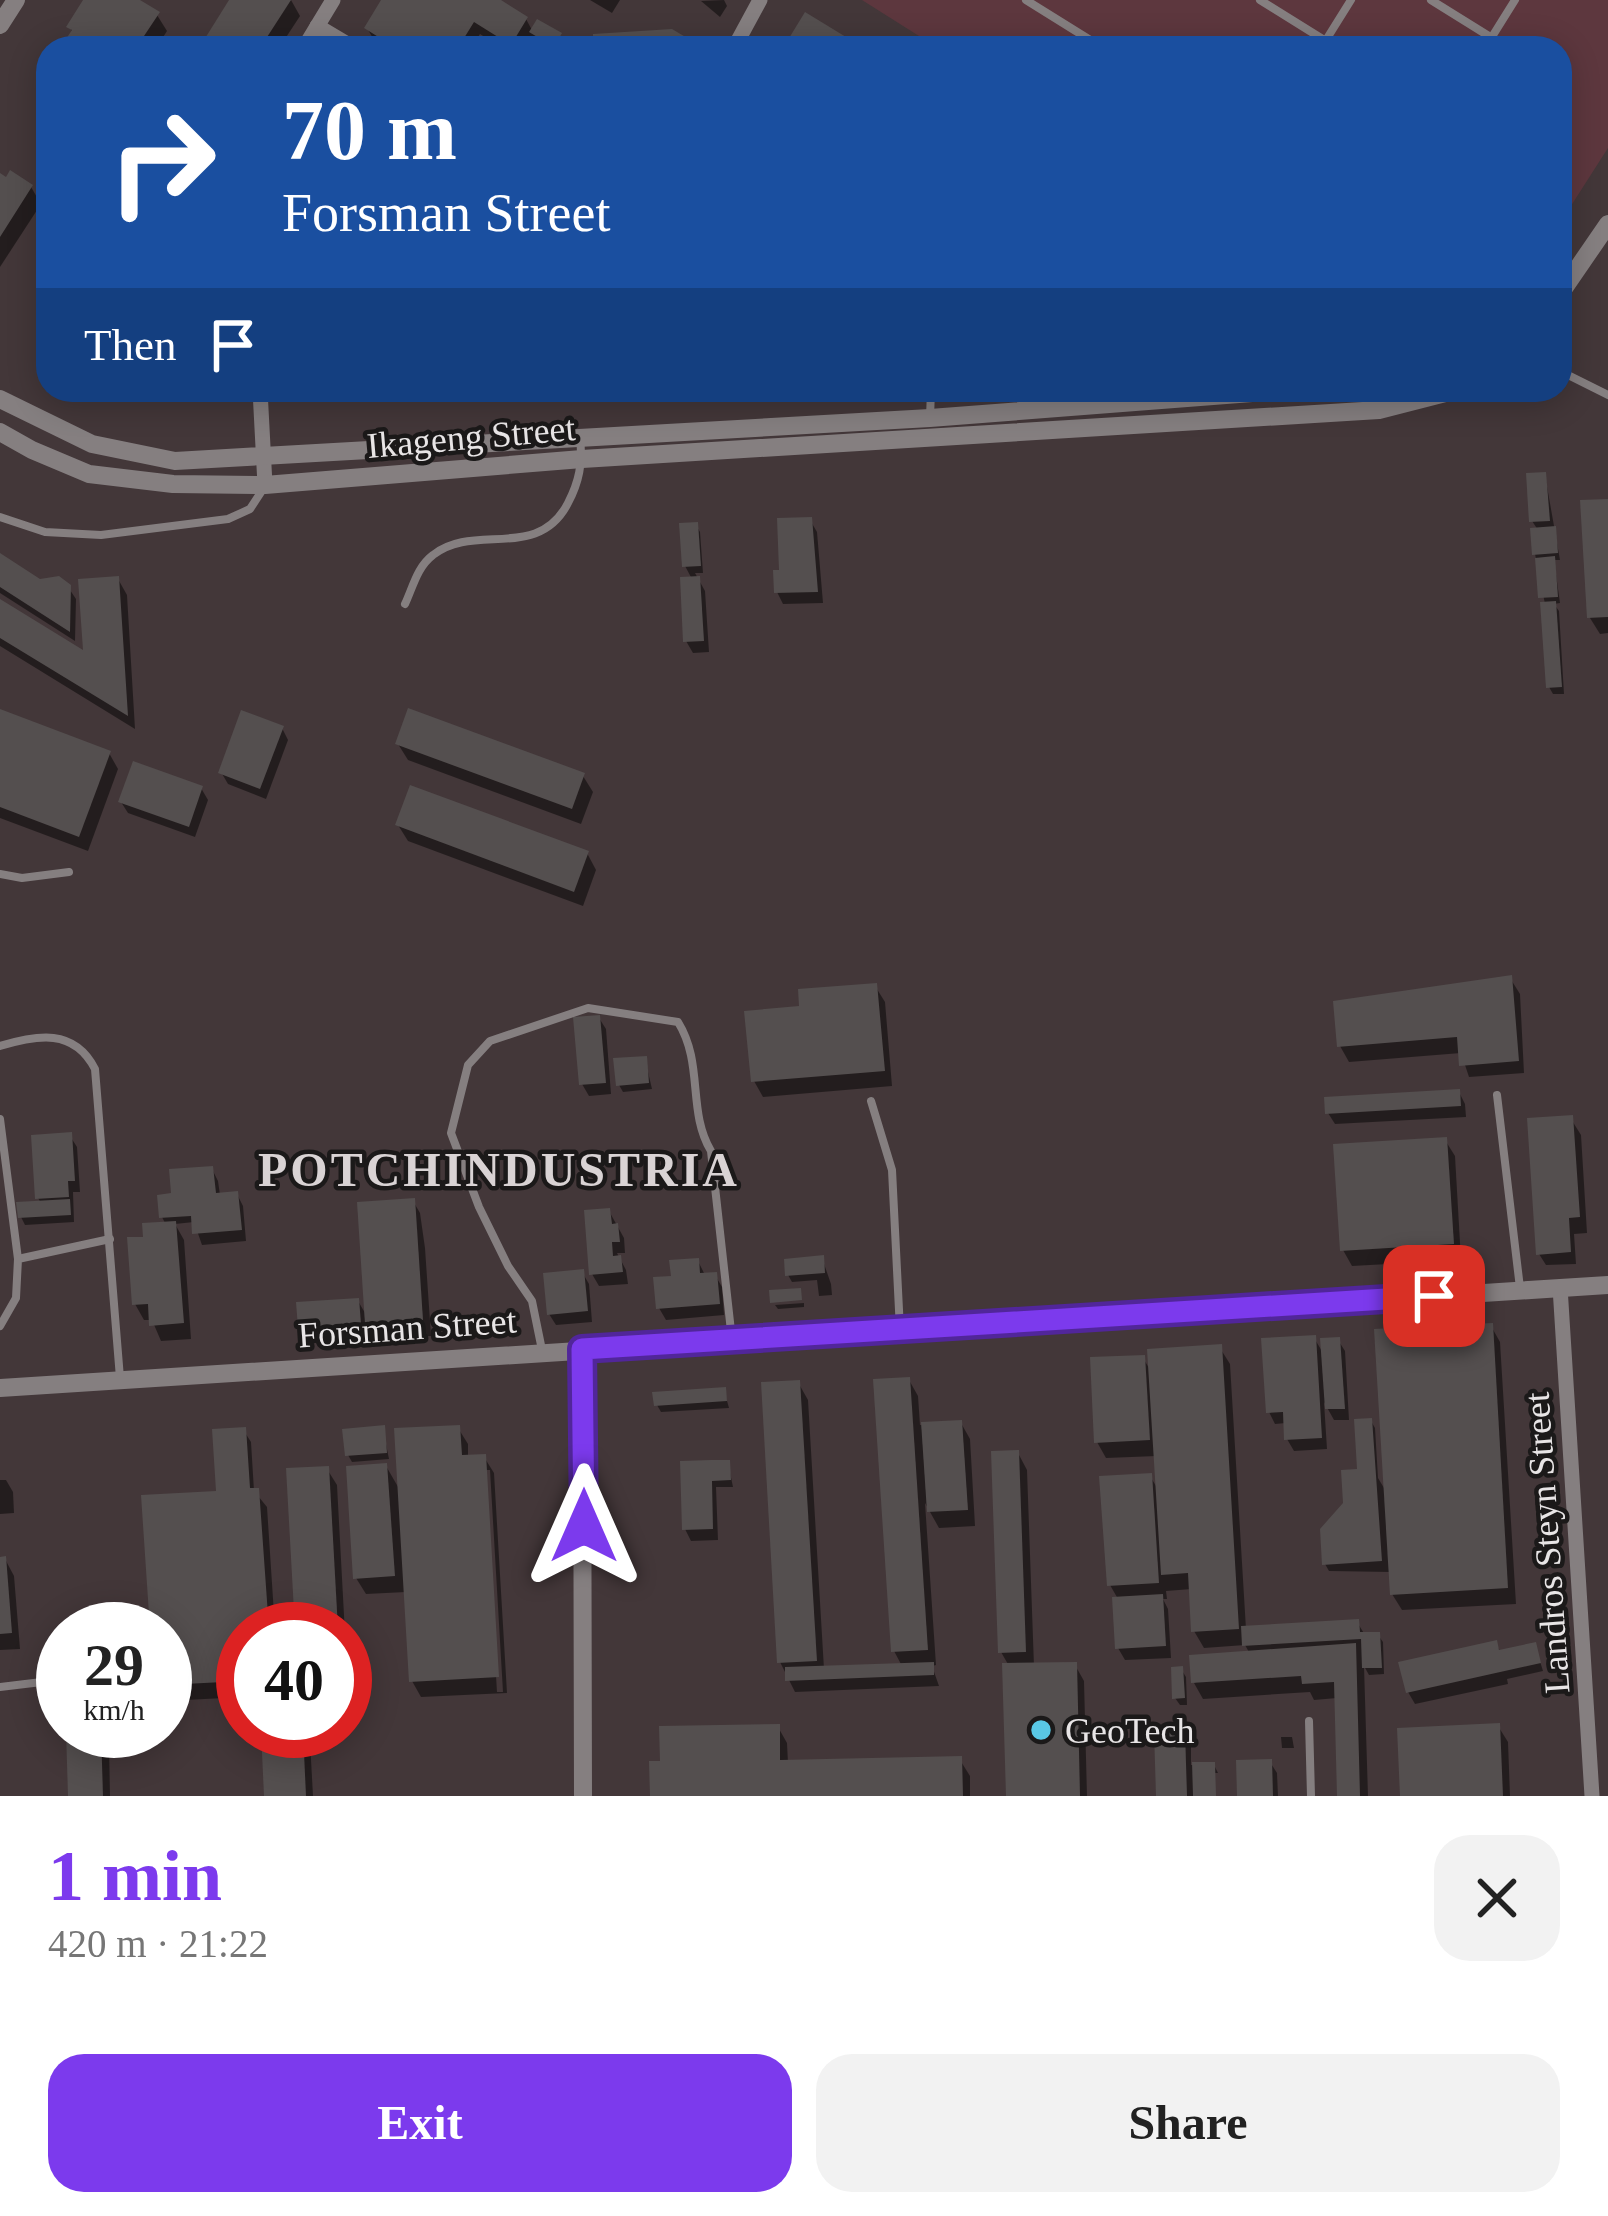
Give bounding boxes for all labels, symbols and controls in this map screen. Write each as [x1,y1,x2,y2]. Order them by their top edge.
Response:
icon: right [84,84,240,240]
text: 70 m [282,84,457,177]
text: Forsman Street [282,183,610,243]
icon: arrive [200,312,266,378]
text: Then [84,320,176,370]
street label: Ikageng Street [365,408,577,466]
district label: POTCHINDUSTRIA [258,1143,740,1196]
pin [1383,1245,1485,1347]
icon: arrive [1401,1263,1467,1329]
street label: Forsman Street [296,1300,518,1356]
street label: Landros Steyn Street [1517,1391,1577,1695]
position arrow [521,1463,647,1589]
speed limit sign: 40 [216,1602,372,1758]
text: 29 [84,1632,144,1698]
text: km/h [83,1693,145,1726]
place label: GeoTech [1065,1711,1194,1751]
marker: GeoTech [1028,1717,1054,1743]
button: close [1434,1835,1560,1961]
text: 1 min [48,1836,222,1916]
text: 420 m · 21:22 [48,1922,268,1965]
button: Exit [48,2054,792,2192]
button: Share [816,2054,1560,2192]

